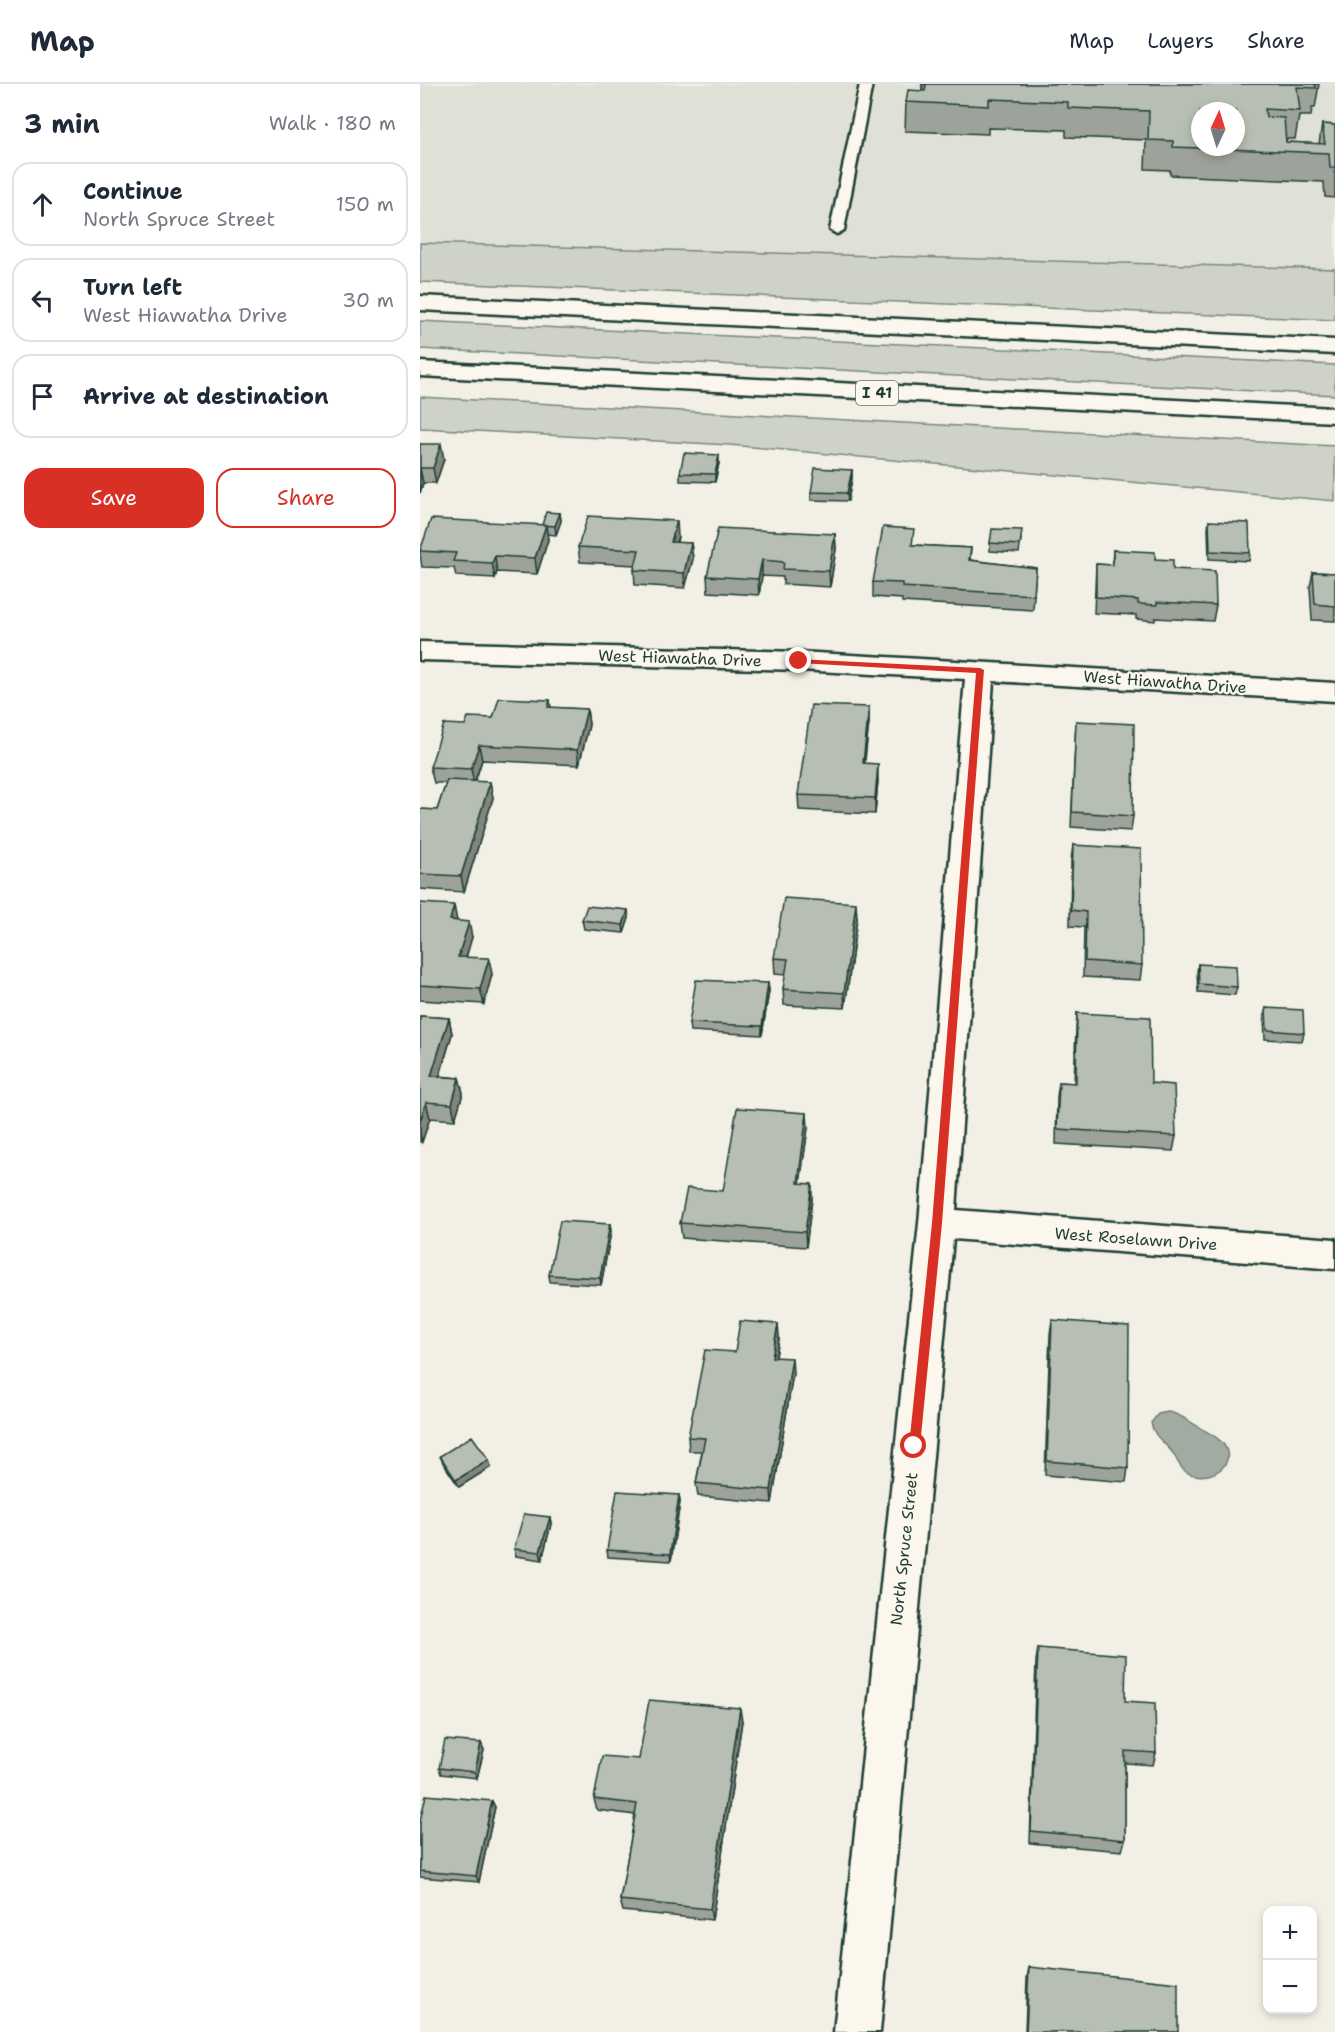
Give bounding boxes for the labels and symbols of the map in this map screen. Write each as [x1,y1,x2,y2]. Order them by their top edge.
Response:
north arrow [1191,102,1245,156]
road number: I 41 [856,381,898,405]
street label: West Hiawatha Drive [598,645,762,671]
route end [785,647,811,673]
street label: West Hiawatha Drive [1083,666,1247,698]
street label: West Roselawn Drive [1054,1223,1218,1255]
route start [900,1432,926,1458]
street label: North Spruce Street [886,1471,922,1627]

